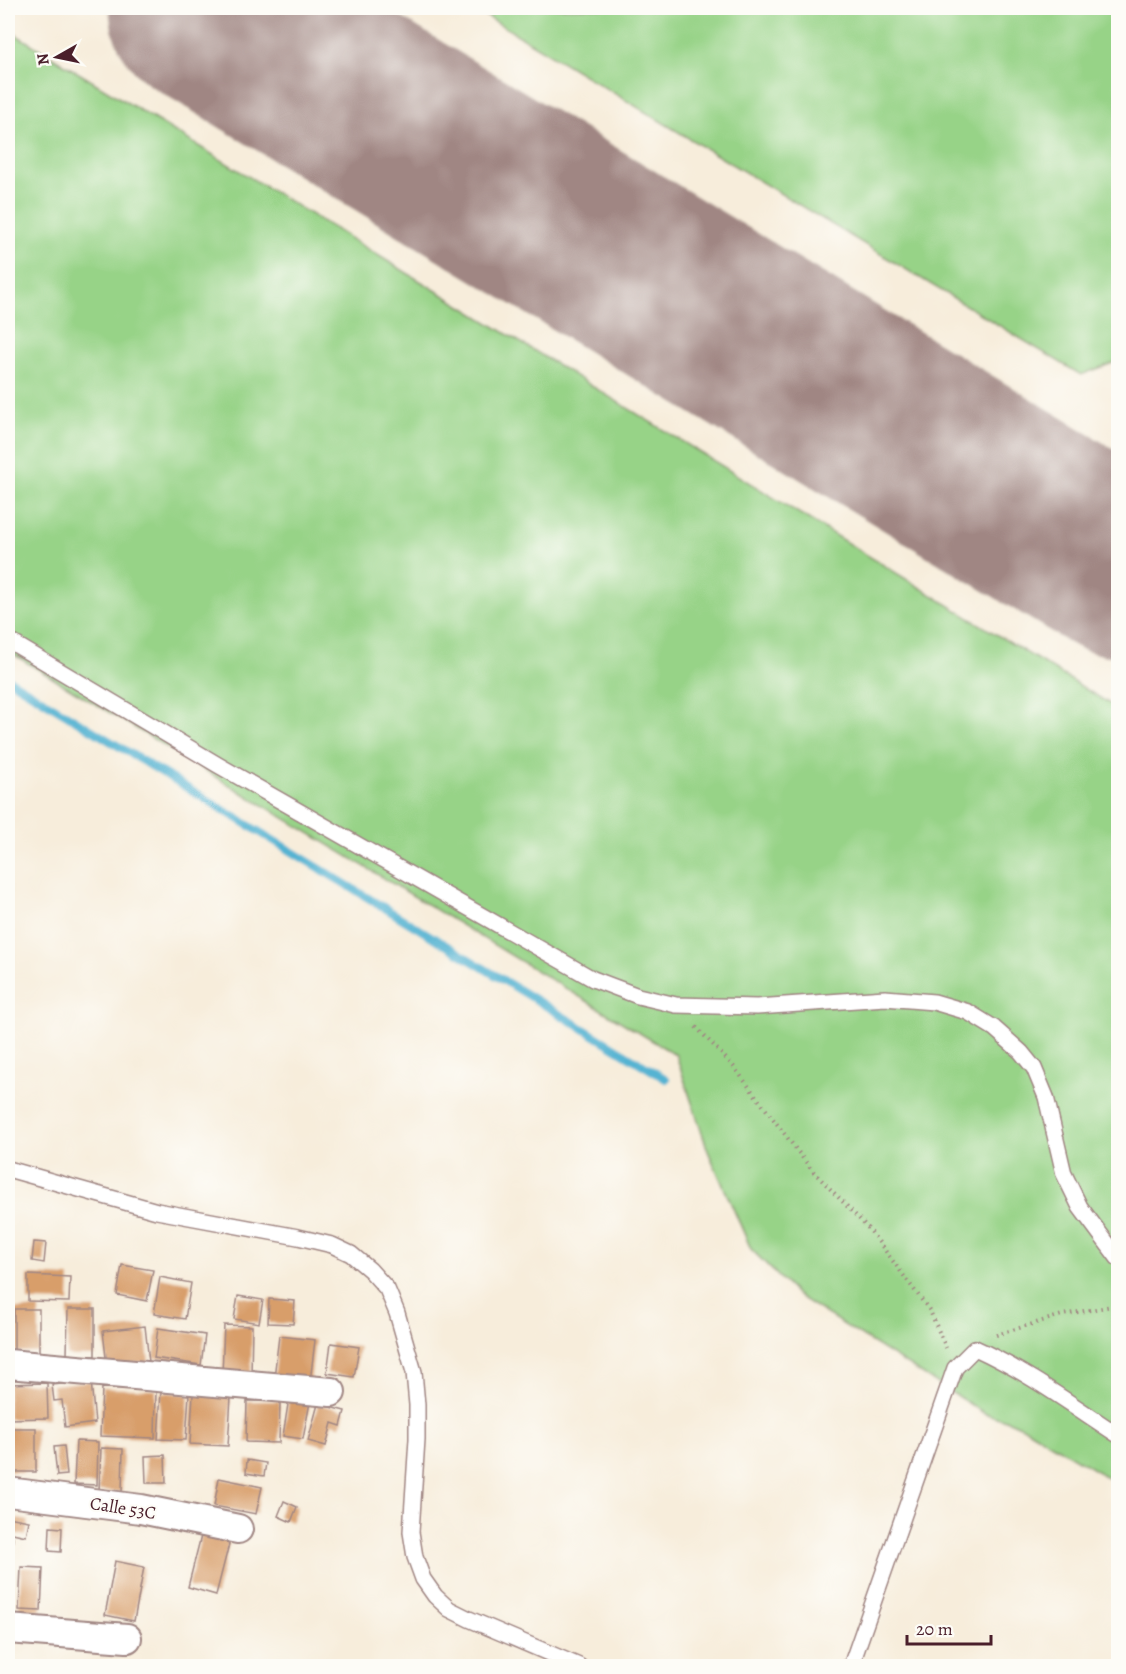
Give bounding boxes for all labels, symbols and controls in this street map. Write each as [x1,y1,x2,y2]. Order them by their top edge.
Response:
north arrow [27,27,87,87]
text: N [31,51,55,67]
street label: Calle 53C [88,1491,158,1525]
scale bar [907,1608,991,1646]
text: 20 m [916,1617,953,1641]

